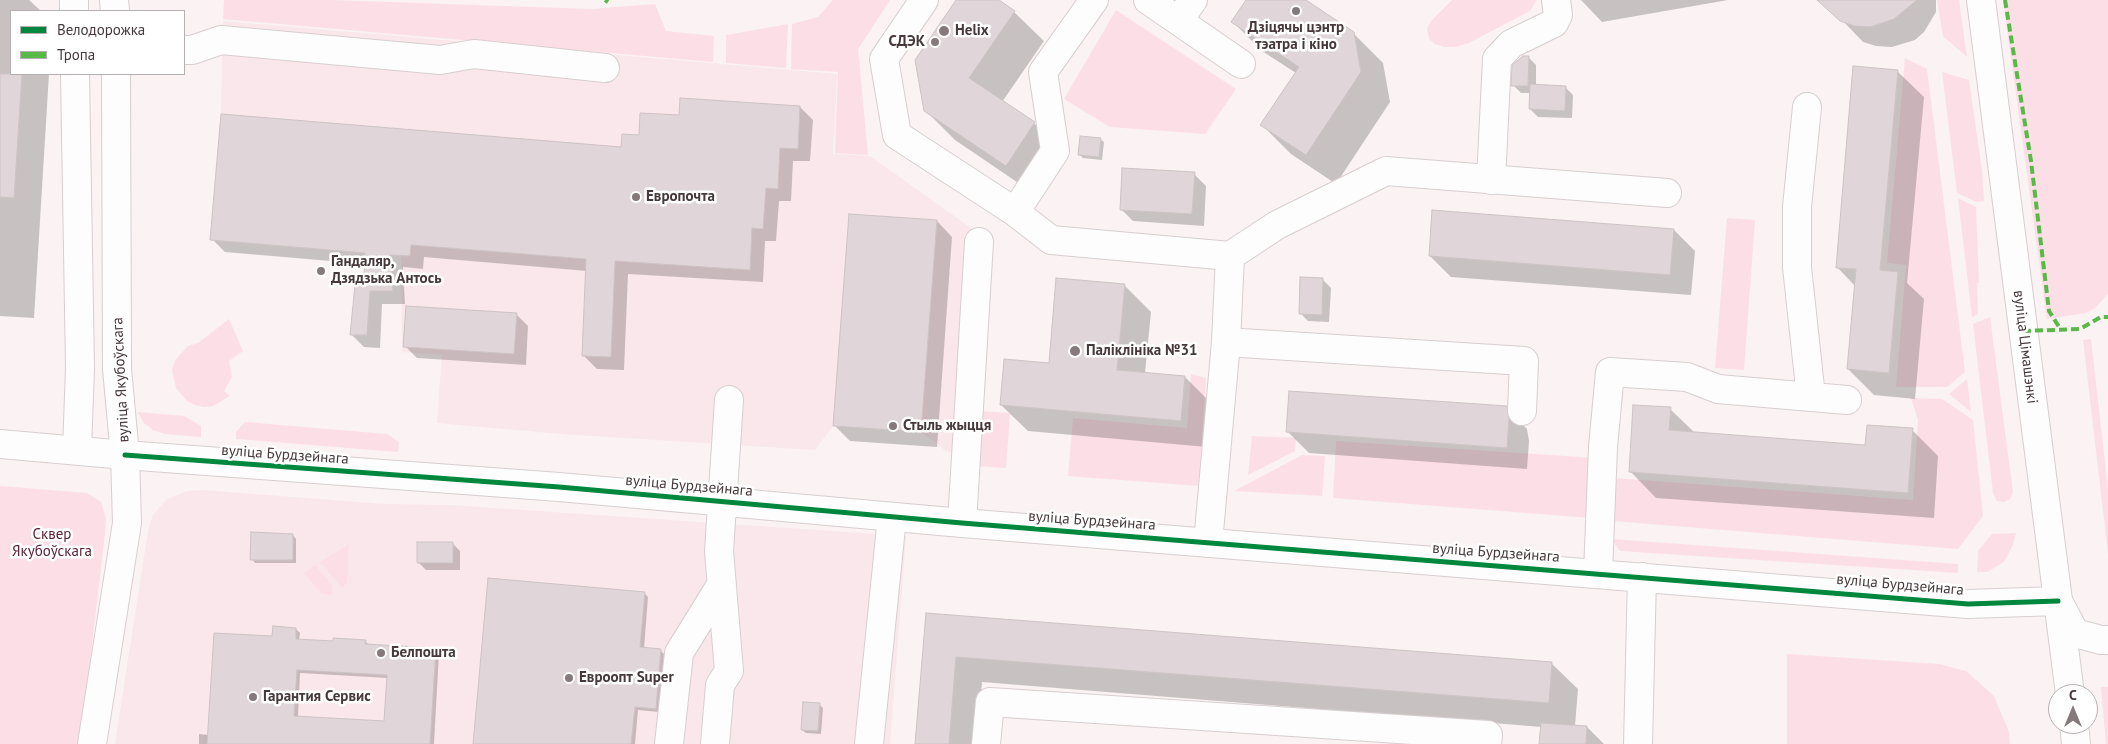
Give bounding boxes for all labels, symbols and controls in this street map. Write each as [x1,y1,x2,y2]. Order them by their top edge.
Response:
marker: Дзіцячы цэнтр тэатра і кіно [1290,5,1302,17]
legend [10,10,185,75]
place label: Дзіцячы цэнтр тэатра і кіно [1248,19,1344,54]
text: Велодорожка [57,20,145,39]
place label: Helix [955,22,989,40]
marker: Helix [937,24,951,38]
place label: СДЭК [889,33,925,51]
marker: СДЭК [929,36,941,48]
text: Тропа [57,45,95,64]
place label: Европочта [646,188,715,206]
marker: Европочта [630,191,642,203]
place label: Гандаляр, Дзядзька Антось [331,253,441,288]
marker: Гандаляр, Дзядзька Антось [315,265,327,277]
street label: вуліца Цімашэнкі [2009,289,2041,405]
street label: вуліца Якубоўскага [109,317,133,443]
place label: Паліклініка №31 [1086,342,1197,360]
marker: Паліклініка №31 [1068,344,1082,358]
place label: Стыль жыцця [903,417,991,435]
marker: Стыль жыцця [887,420,899,432]
street label: вуліца Бурдзейнага [221,442,349,468]
street label: вуліца Бурдзейнага [625,471,753,501]
street label: вуліца Бурдзейнага [1028,508,1156,534]
park label: Сквер Якубоўскага [12,526,92,561]
street label: вуліца Бурдзейнага [1432,540,1560,566]
street label: вуліца Бурдзейнага [1836,570,1964,600]
place label: Белпошта [391,644,456,662]
marker: Белпошта [375,647,387,659]
place label: Евроопт Super [579,669,674,687]
marker: Евроопт Super [563,672,575,684]
north arrow [2048,684,2098,734]
text: С [2069,686,2077,704]
place label: Гарантия Сервис [263,688,371,706]
marker: Гарантия Сервис [247,691,259,703]

